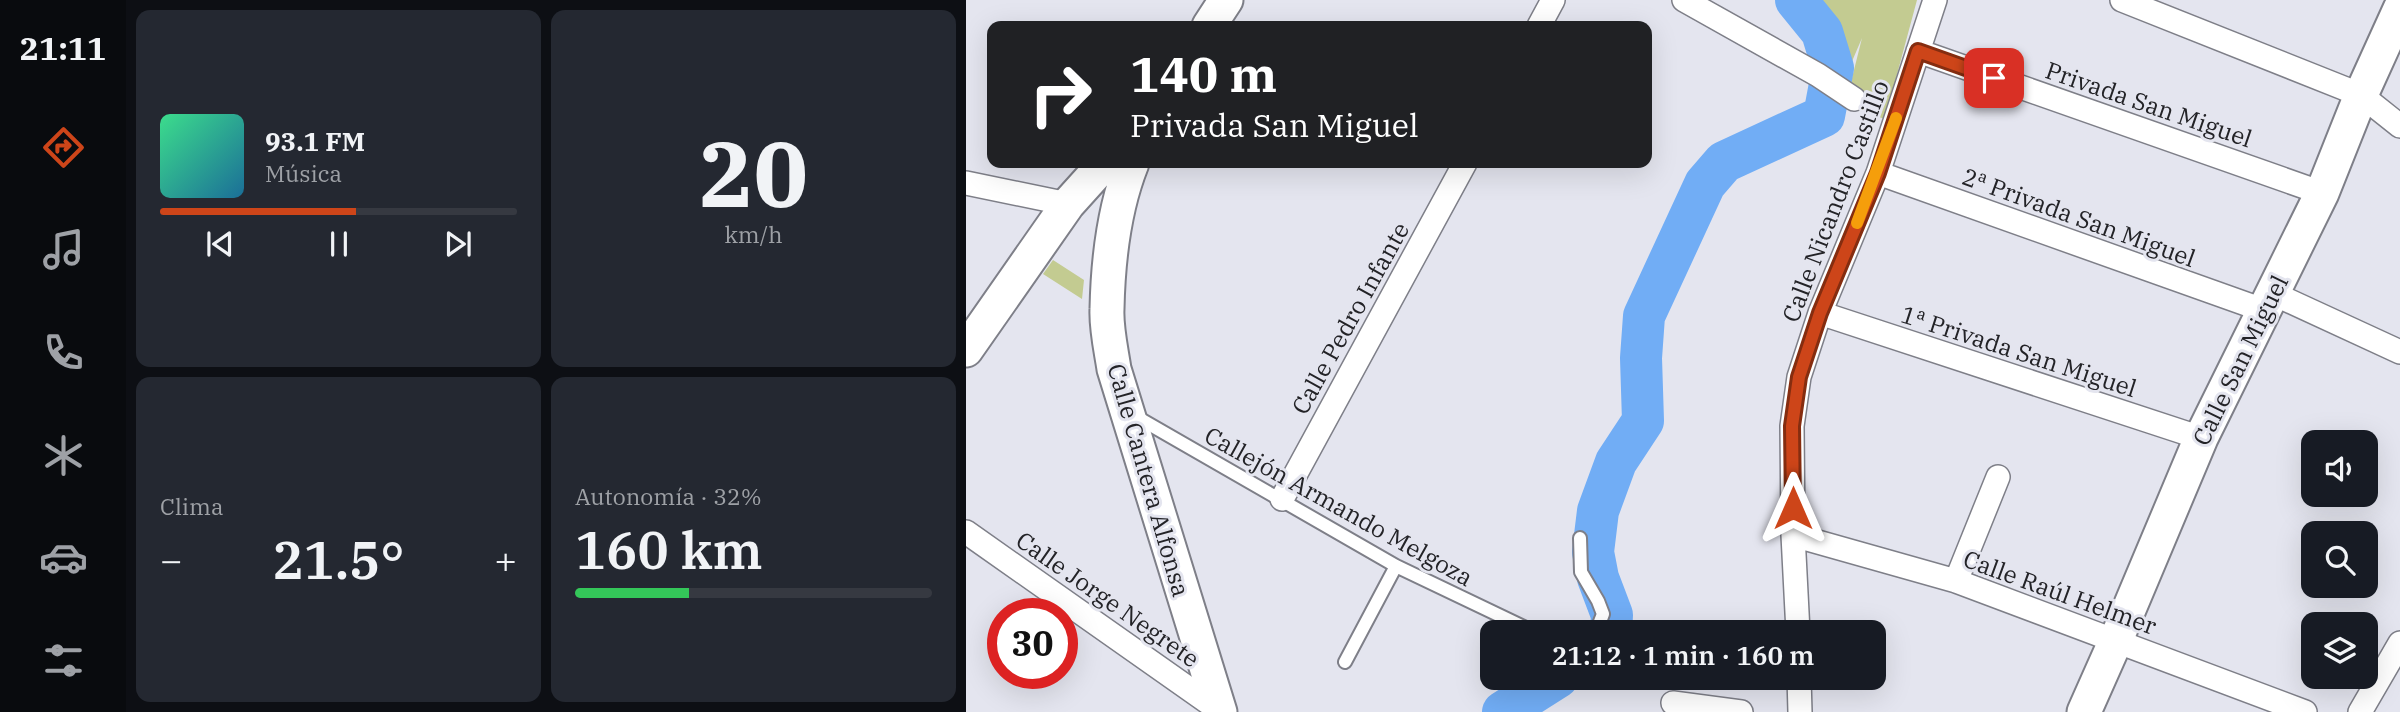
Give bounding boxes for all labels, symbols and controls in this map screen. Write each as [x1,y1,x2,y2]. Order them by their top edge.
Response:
text: 21:11 [20,27,106,69]
text: 140 m [1130,42,1277,105]
pin [1964,48,2024,108]
icon: right [1015,49,1106,140]
street label: Privada San Miguel [2041,54,2257,154]
icon: arrive [1975,59,2013,97]
street label: Calle Nicandro Castillo [1774,76,1896,326]
text: Privada San Miguel [1130,104,1419,146]
text: 20 [699,114,808,232]
icon: directions [39,123,88,172]
text: 93.1 FM [265,124,365,158]
text: Música [265,158,342,188]
street label: 2ª Privada San Miguel [1958,160,2200,274]
street label: Calle Pedro Infante [1284,216,1416,420]
text: km/h [724,219,783,249]
icon: music [39,225,88,274]
icon: previous [201,225,239,263]
icon: pause [320,225,358,263]
icon: next [439,225,477,263]
street label: Calle San Miguel [2185,269,2295,451]
street label: 1ª Privada San Miguel [1897,298,2141,404]
icon: phone [39,328,88,377]
street label: Calle Cantera Alfonsa [1100,360,1198,600]
street label: Callejón Armando Melgoza [1199,419,1479,593]
map controls [2301,430,2378,689]
button: sound [2301,430,2378,507]
icon: climate [39,431,88,480]
position arrow [1756,471,1830,545]
text: Autonomía · 32% [575,481,762,511]
text: Clima [160,491,224,521]
text: 160 km [575,516,763,583]
button: search [2301,521,2378,598]
street label: Calle Jorge Negrete [1010,524,1206,674]
text: 21.5° [272,526,405,593]
icon: car [39,533,88,582]
text: − [160,535,183,584]
text: + [494,535,517,584]
street label: Calle Raúl Helmer [1959,542,2161,642]
speed limit sign: 30 [987,598,1078,689]
button: layers [2301,612,2378,689]
icon: filters [39,636,88,685]
text: 21:12 · 1 min · 160 m [1552,638,1814,672]

